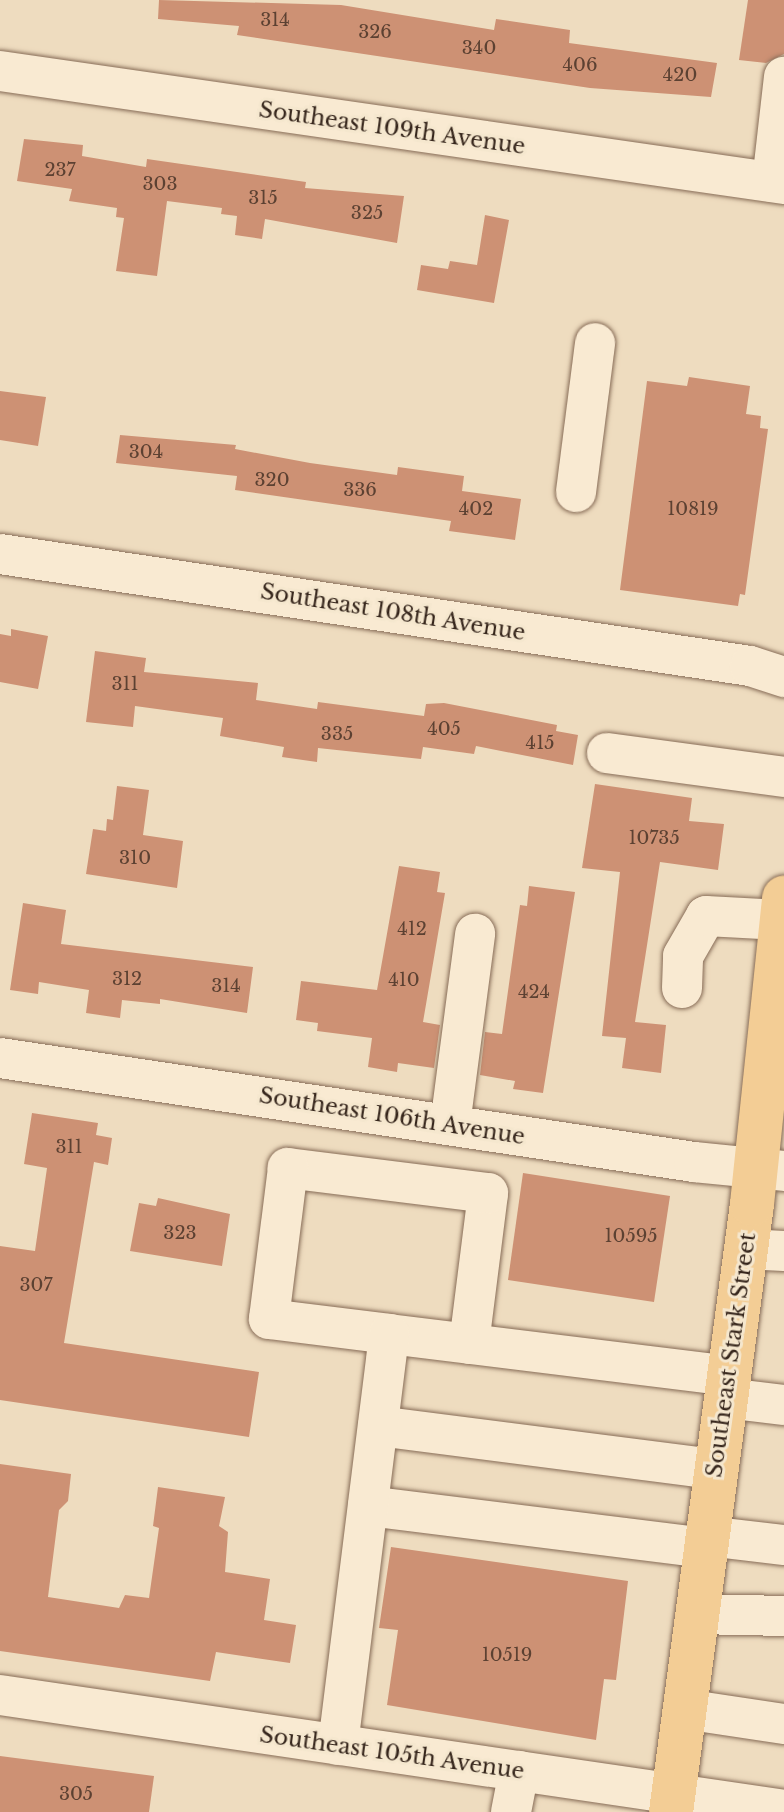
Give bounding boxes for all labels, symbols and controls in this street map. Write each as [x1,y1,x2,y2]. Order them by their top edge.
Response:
house number: 314 [260,9,290,31]
house number: 326 [358,21,392,43]
house number: 340 [462,37,496,59]
house number: 406 [563,54,597,76]
house number: 420 [663,64,697,86]
street label: Southeast 109th Avenue [257,96,527,160]
house number: 237 [44,159,76,181]
house number: 303 [142,173,178,195]
house number: 315 [248,187,278,209]
house number: 325 [351,202,383,224]
house number: 304 [129,441,163,463]
house number: 320 [254,469,290,491]
house number: 336 [343,479,377,501]
house number: 402 [459,498,493,520]
house number: 10819 [667,498,719,520]
street label: Southeast 108th Avenue [258,578,528,646]
house number: 311 [111,673,139,695]
house number: 405 [427,718,461,740]
house number: 335 [321,723,353,745]
house number: 415 [526,732,554,754]
house number: 10735 [628,827,680,849]
house number: 310 [119,847,151,869]
house number: 412 [397,918,427,940]
house number: 312 [112,968,142,990]
house number: 410 [388,969,420,991]
house number: 314 [211,975,241,997]
house number: 424 [518,981,550,1003]
street label: Southeast 106th Avenue [257,1082,527,1150]
house number: 311 [55,1136,83,1158]
house number: 323 [163,1222,197,1244]
house number: 10595 [605,1225,657,1247]
street label: Southeast Stark Street [701,1231,761,1479]
house number: 307 [20,1274,52,1296]
house number: 10519 [482,1644,532,1666]
street label: Southeast 105th Avenue [258,1721,526,1785]
house number: 305 [59,1783,93,1805]

